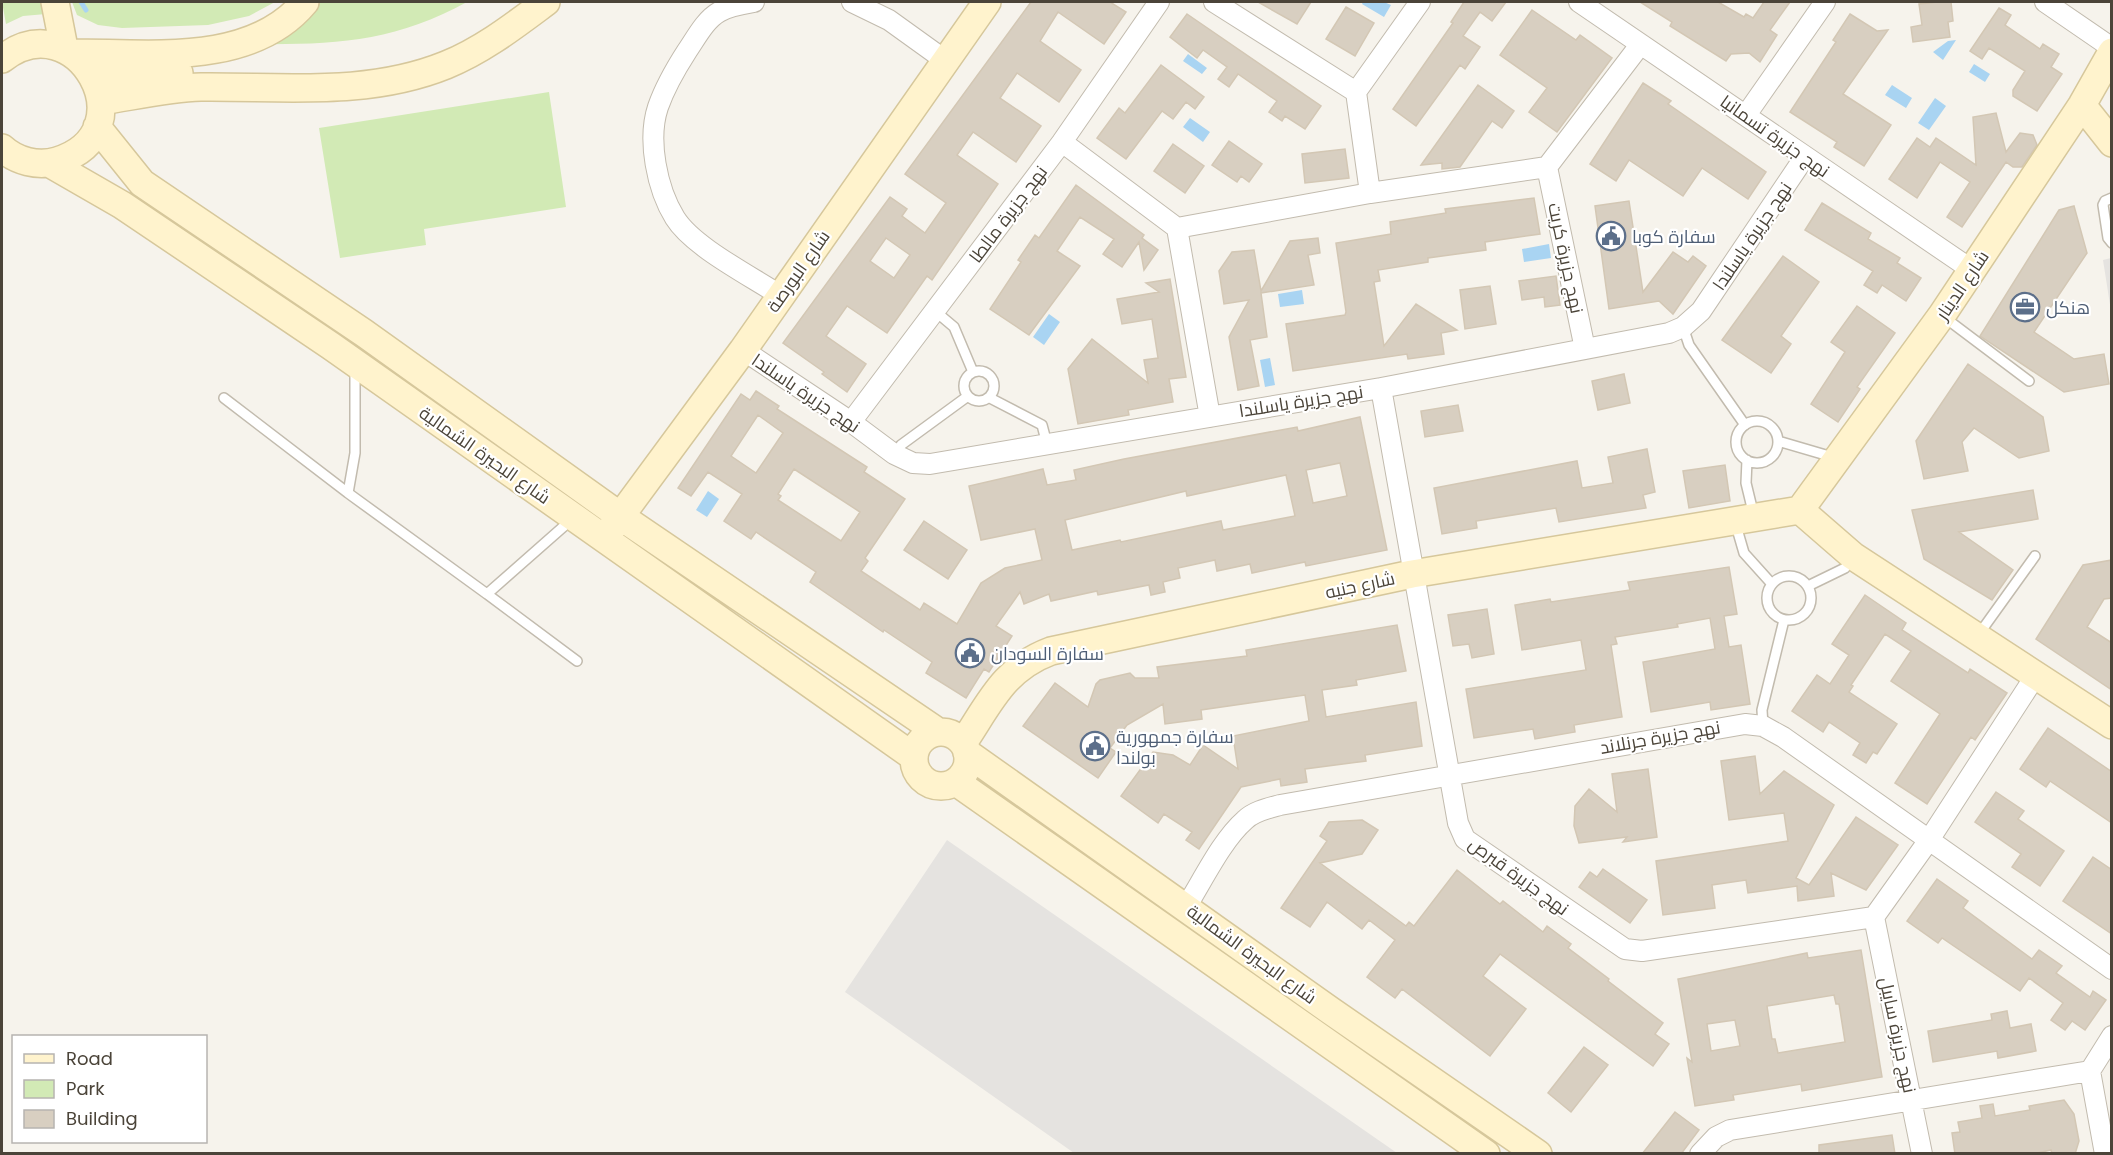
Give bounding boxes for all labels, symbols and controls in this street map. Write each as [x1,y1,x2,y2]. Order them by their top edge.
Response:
street label: نهج جزيرة تسمانيا [1715,89,1835,183]
street label: نهج جزيرة مالطا [963,160,1053,268]
street label: نهج جزيرة ياسلندا [1707,177,1797,295]
street label: نهج جزيرة كريت [1542,200,1590,316]
public building icon: سفارة كوبا [1595,220,1627,252]
place label: سفارة كوبا [1632,224,1716,249]
street label: شارع البورصة [760,225,836,317]
street label: شارع الدينار [1929,245,1995,326]
office icon: هنكل [2009,291,2041,323]
place label: هنكل [2046,295,2090,320]
street label: نهج جزيرة ياسلندا [747,348,865,438]
street label: نهج جزيرة ياسلندا [1237,379,1365,423]
street label: شارع البحيرة الشمالية [414,400,556,510]
street label: شارع جنيه [1323,565,1397,605]
public building icon: سفارة السودان [954,637,986,669]
place label: سفارة السودان [991,641,1104,666]
street label: نهج جزيرة جرنلاند [1598,714,1722,760]
place label: سفارة جمهورية بولندا [1116,724,1234,770]
public building icon: سفارة جمهورية بولندا [1079,730,1111,762]
street label: نهج جزيرة قبرص [1464,831,1574,921]
street label: شارع البحيرة الشمالية [1182,898,1322,1010]
street label: نهج جزيرة سايبل [1874,975,1922,1095]
legend [12,1035,207,1143]
text: Road [66,1046,113,1071]
text: Park [66,1076,105,1101]
text: Building [66,1106,138,1131]

